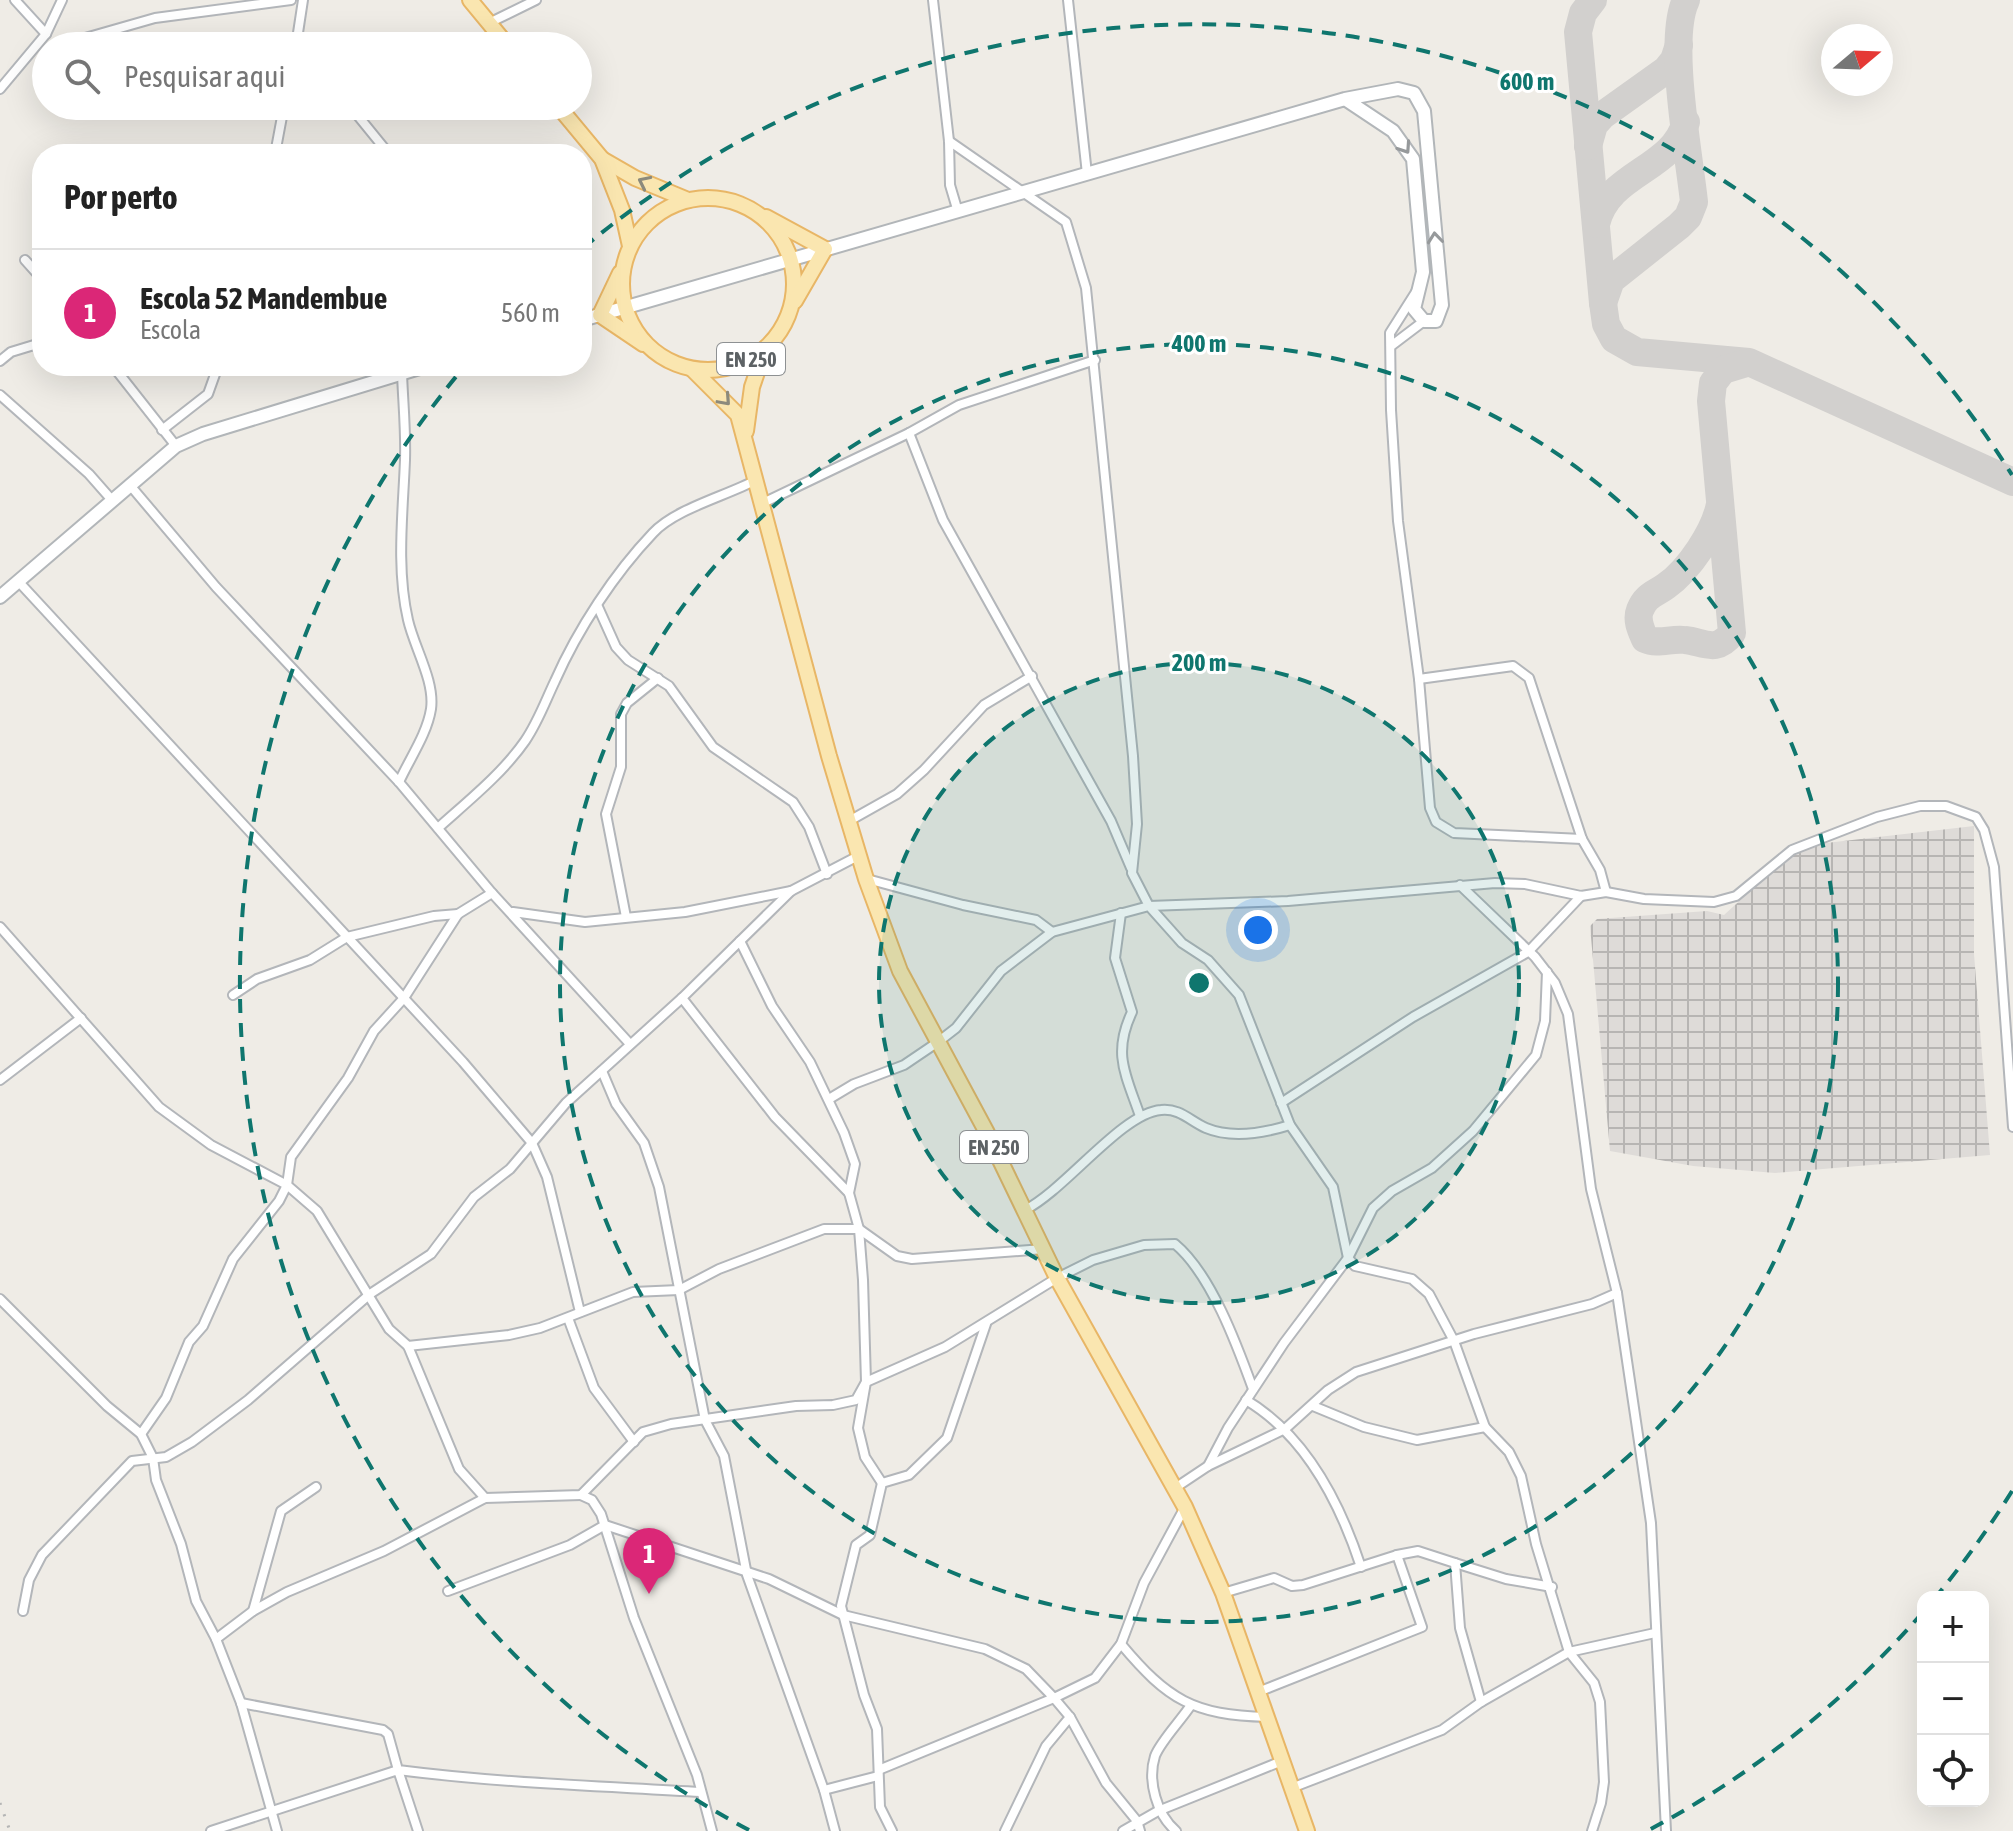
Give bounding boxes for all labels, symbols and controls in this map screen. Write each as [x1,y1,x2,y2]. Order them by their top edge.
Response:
north arrow [1821,24,1893,96]
search box [32,32,592,120]
icon: search [60,54,104,98]
text: Pesquisar aqui [124,59,285,93]
text: 600 m [1500,68,1554,95]
one-way arrow [1395,139,1410,153]
one-way arrow [637,176,652,192]
text: Por perto [64,177,178,216]
one-way arrow [1427,231,1444,244]
text: Escola 52 Mandembue [140,281,387,315]
text: 1 [84,298,96,328]
text: 560 m [501,298,560,328]
text: Escola [140,315,201,345]
text: 400 m [1171,330,1226,357]
road number: EN 250 [717,343,785,375]
one-way arrow [715,390,730,405]
text: 200 m [1172,649,1226,676]
your location [1238,910,1278,950]
centre of rings [1185,969,1213,997]
road number: EN 250 [960,1131,1028,1163]
pin: 1 [623,1528,675,1594]
map controls [1917,1591,1989,1807]
button: + [1917,1591,1989,1663]
button: − [1917,1663,1989,1735]
button: locate [1917,1735,1989,1807]

